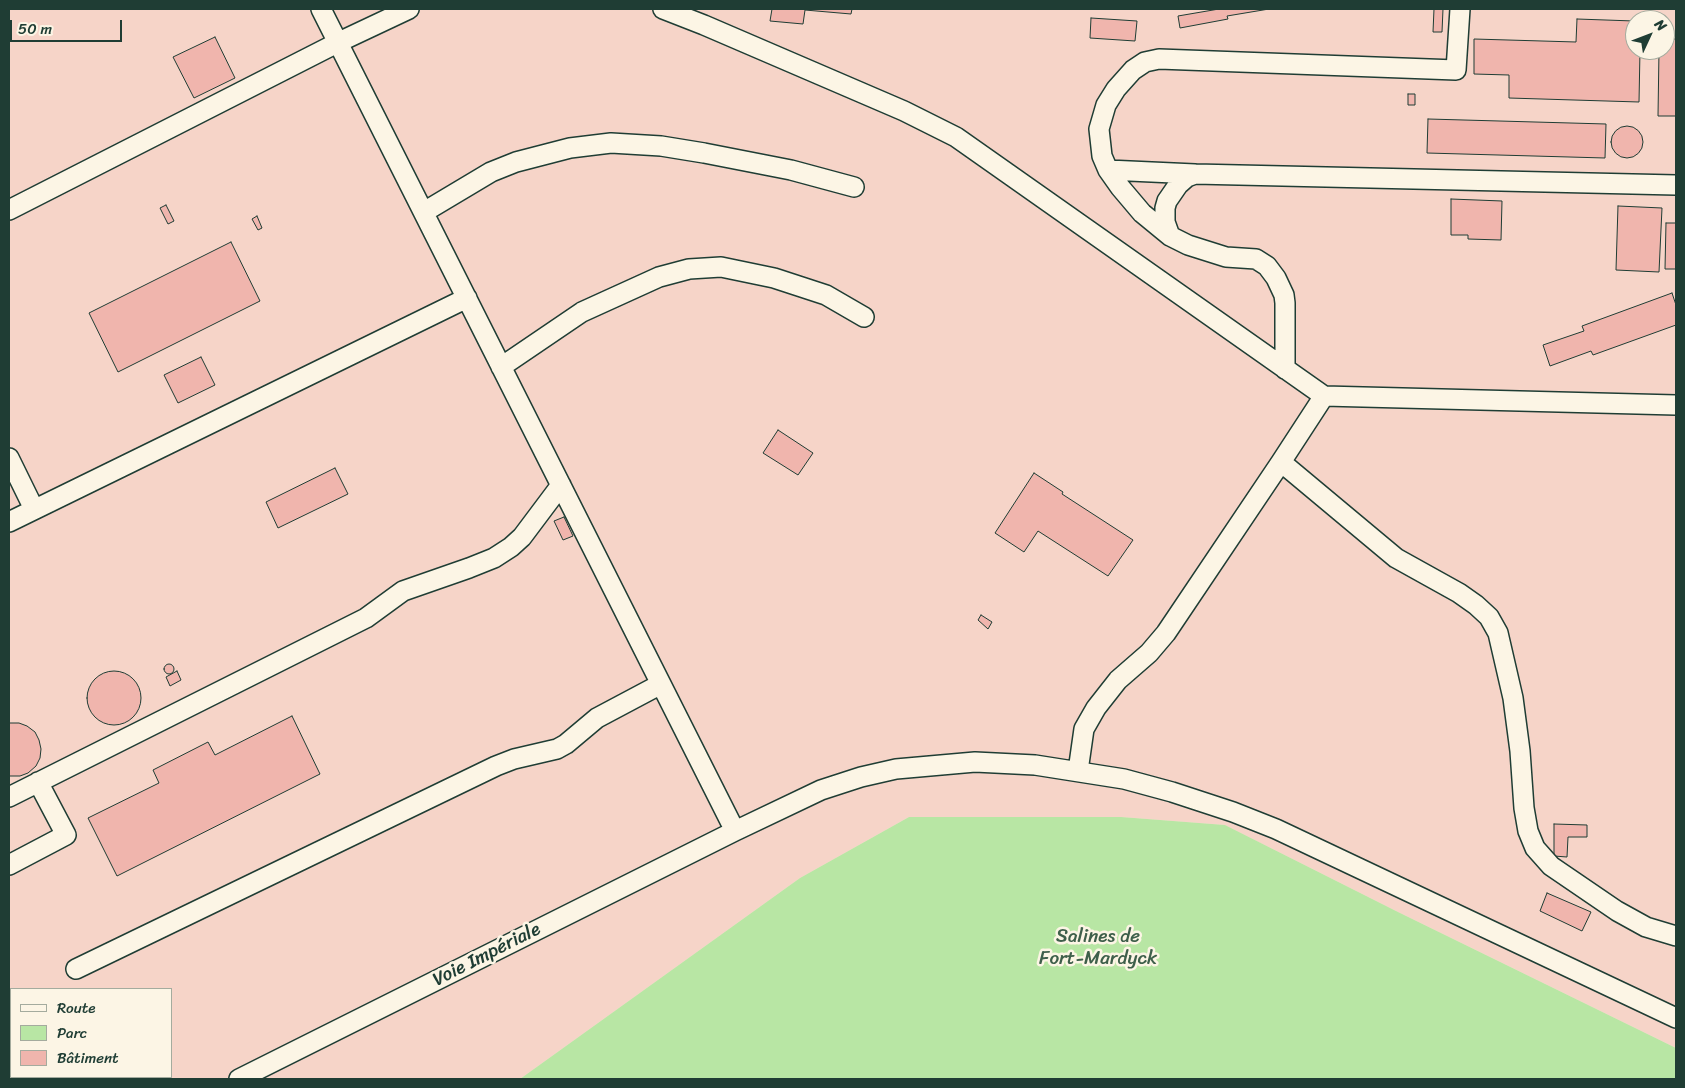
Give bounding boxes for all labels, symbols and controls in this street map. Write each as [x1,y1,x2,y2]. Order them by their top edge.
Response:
scale bar [12,10,125,42]
north arrow [1625,10,1675,60]
text: N [1648,13,1673,37]
text: 50 m [18,16,52,42]
street label: Voie Impériale [429,918,545,992]
park label: Salines de Fort-Mardyck [1039,926,1157,970]
legend [10,988,172,1078]
text: Route [57,995,96,1021]
text: Parc [57,1020,87,1046]
text: Bâtiment [57,1045,119,1071]

